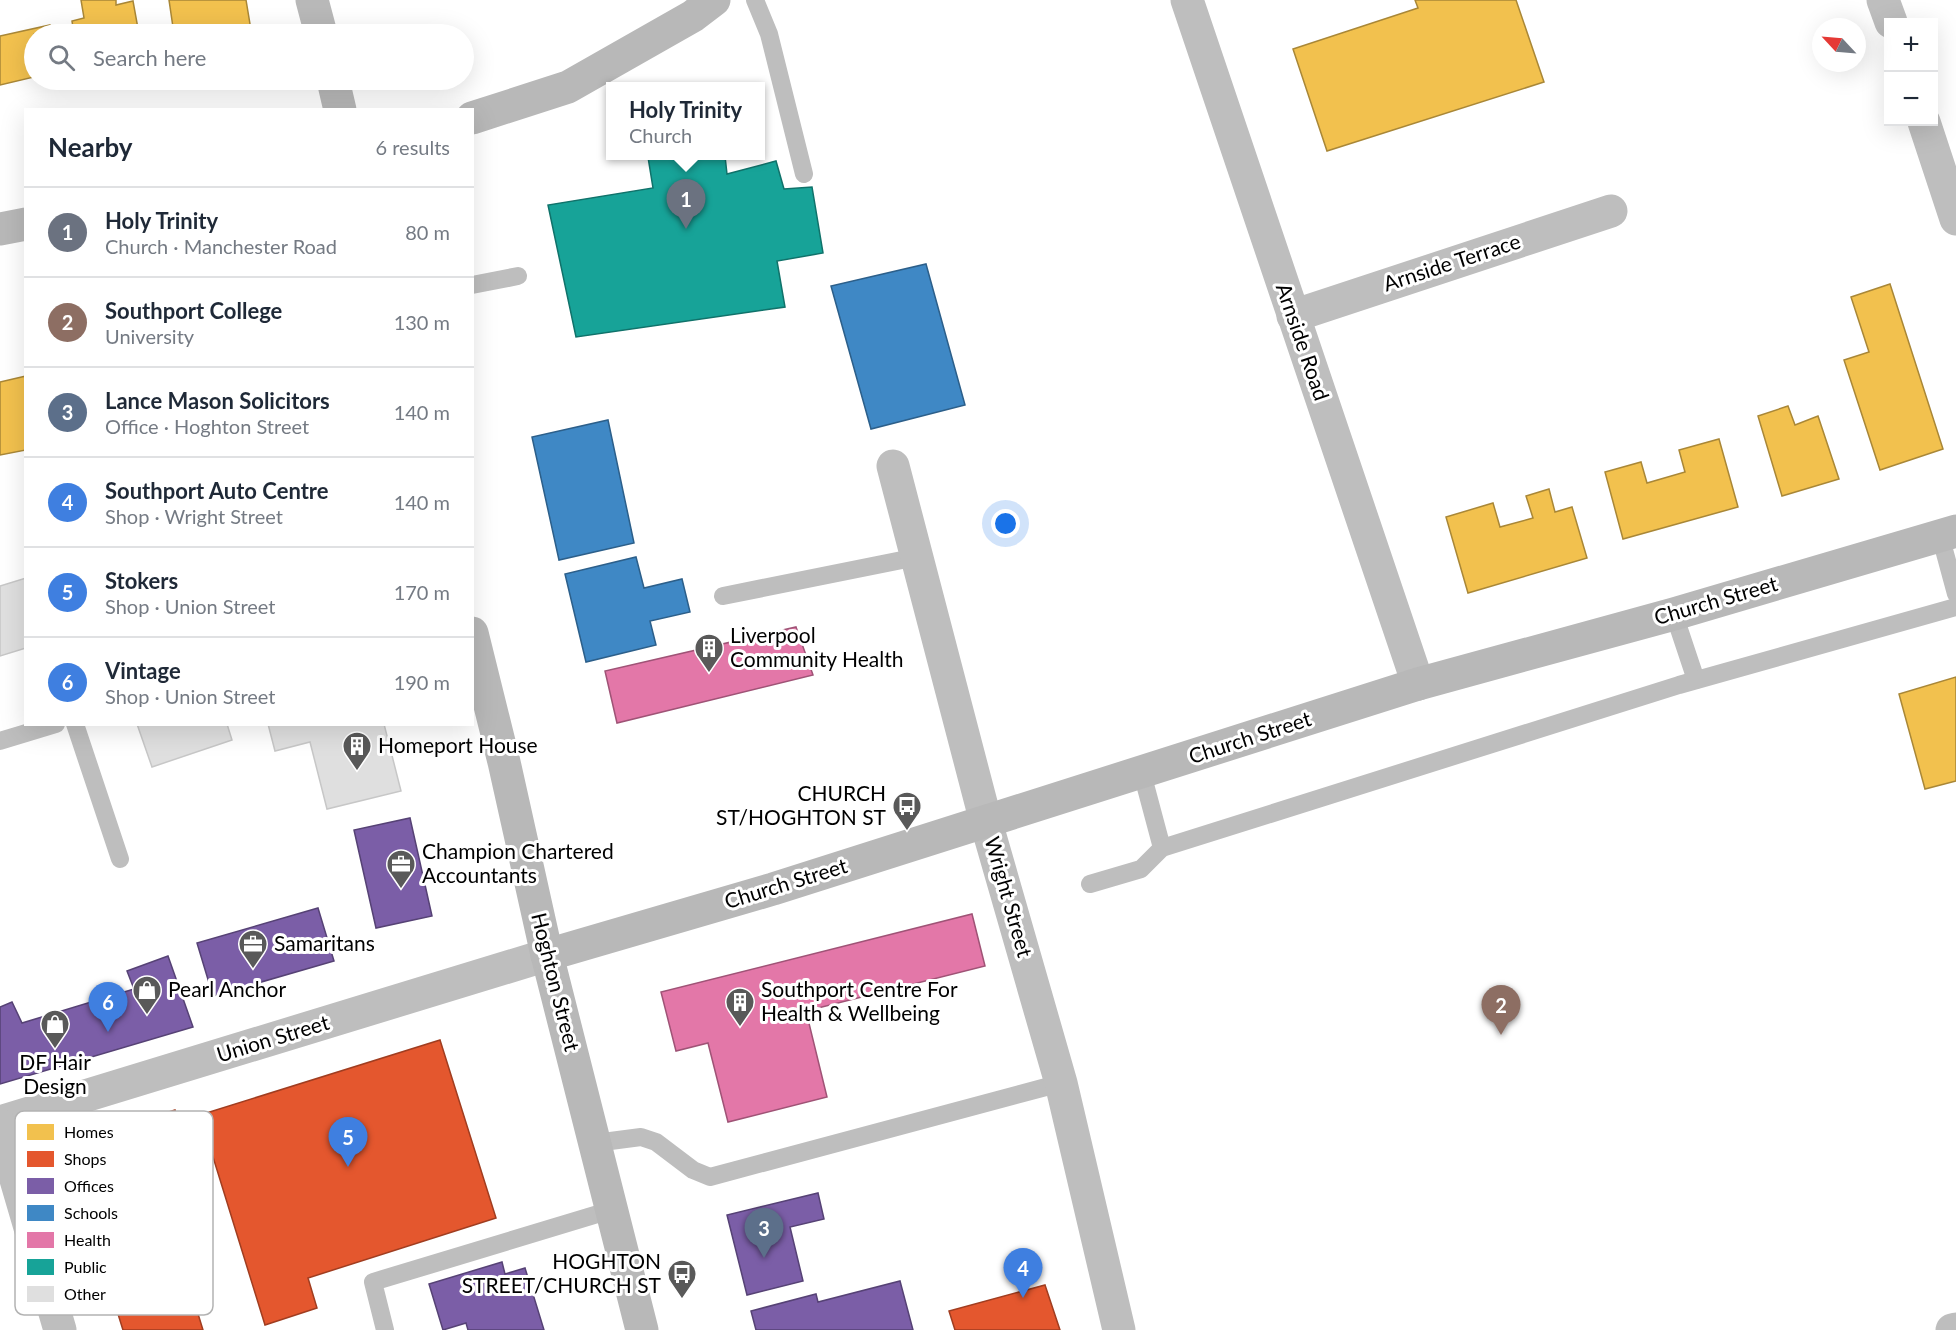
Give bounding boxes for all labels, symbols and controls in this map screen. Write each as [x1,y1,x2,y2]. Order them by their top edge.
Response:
north arrow [1812,18,1866,72]
map controls [1884,18,1938,126]
button: + [1884,18,1938,72]
search box [24,24,474,90]
icon: search [45,41,78,74]
text: Search here [93,44,206,71]
button: − [1884,72,1938,126]
popup [606,82,765,160]
text: Holy Trinity [629,96,742,123]
text: Church [629,123,692,147]
text: Nearby [48,131,133,163]
text: 6 results [375,135,450,159]
pin: 1 [666,180,706,229]
text: Holy Trinity [105,207,218,234]
text: 1 [62,220,73,244]
text: 80 m [405,220,450,244]
street label: Arnside Terrace [1380,228,1523,296]
text: Church · Manchester Road [105,234,337,258]
street label: Arnside Road [1272,280,1335,403]
text: Southport College [105,297,282,324]
text: 2 [62,310,73,334]
text: 130 m [394,310,450,334]
text: University [105,324,194,348]
text: Lance Mason Solicitors [105,387,330,414]
text: 3 [62,400,73,424]
text: 140 m [394,400,450,424]
text: Office · Hoghton Street [105,414,309,438]
text: Southport Auto Centre [105,477,328,504]
text: 4 [62,490,73,514]
text: 140 m [394,490,450,514]
text: Shop · Wright Street [105,504,283,528]
your location [991,509,1020,538]
text: Stokers [105,567,178,594]
street label: Church Street [1651,570,1781,629]
text: 5 [62,580,73,604]
text: 170 m [394,580,450,604]
text: Shop · Union Street [105,594,275,618]
place label: Liverpool Community Health [730,622,903,671]
building icon: Liverpool Community Health [693,632,725,674]
text: Vintage [105,657,181,684]
text: 6 [62,670,73,694]
text: 190 m [394,670,450,694]
text: Shop · Union Street [105,684,275,708]
street label: Church Street [1185,705,1314,768]
building icon: Homeport House [341,730,373,772]
place label: Homeport House [378,732,538,757]
place label: CHURCH ST/HOGHTON ST [716,780,887,829]
bus stop icon: CHURCH ST/HOGHTON ST [891,790,923,832]
street label: Wright Street [980,833,1039,960]
place label: Champion Chartered Accountants [422,838,614,887]
office icon: Champion Chartered Accountants [385,848,417,890]
street label: Church Street [721,852,850,913]
street label: Hoghton Street [527,910,586,1054]
office icon: Samaritans [237,928,269,970]
place label: Samaritans [274,930,375,955]
shop icon: Pearl Anchor [131,974,163,1016]
place label: Pearl Anchor [168,976,286,1001]
place label: Southport Centre For Health & Wellbeing [761,976,958,1025]
pin: 6 [88,982,128,1032]
building icon: Southport Centre For Health & Wellbeing [724,986,756,1028]
pin: 2 [1482,986,1520,1035]
shop icon: DF Hair Design [39,1008,71,1050]
street label: Union Street [213,1008,332,1067]
place label: DF Hair Design [19,1049,91,1098]
legend [15,1111,213,1315]
pin: 5 [328,1118,368,1167]
text: Homes [64,1122,114,1141]
text: Shops [64,1149,107,1168]
text: Offices [64,1176,114,1195]
text: Schools [64,1203,118,1222]
pin: 3 [744,1208,783,1258]
text: Health [64,1230,111,1249]
place label: HOGHTON STREET/CHURCH ST [462,1248,662,1297]
pin: 4 [1004,1248,1042,1298]
text: Public [64,1257,107,1276]
bus stop icon: HOGHTON STREET/CHURCH ST [666,1258,698,1300]
text: Other [64,1284,106,1303]

